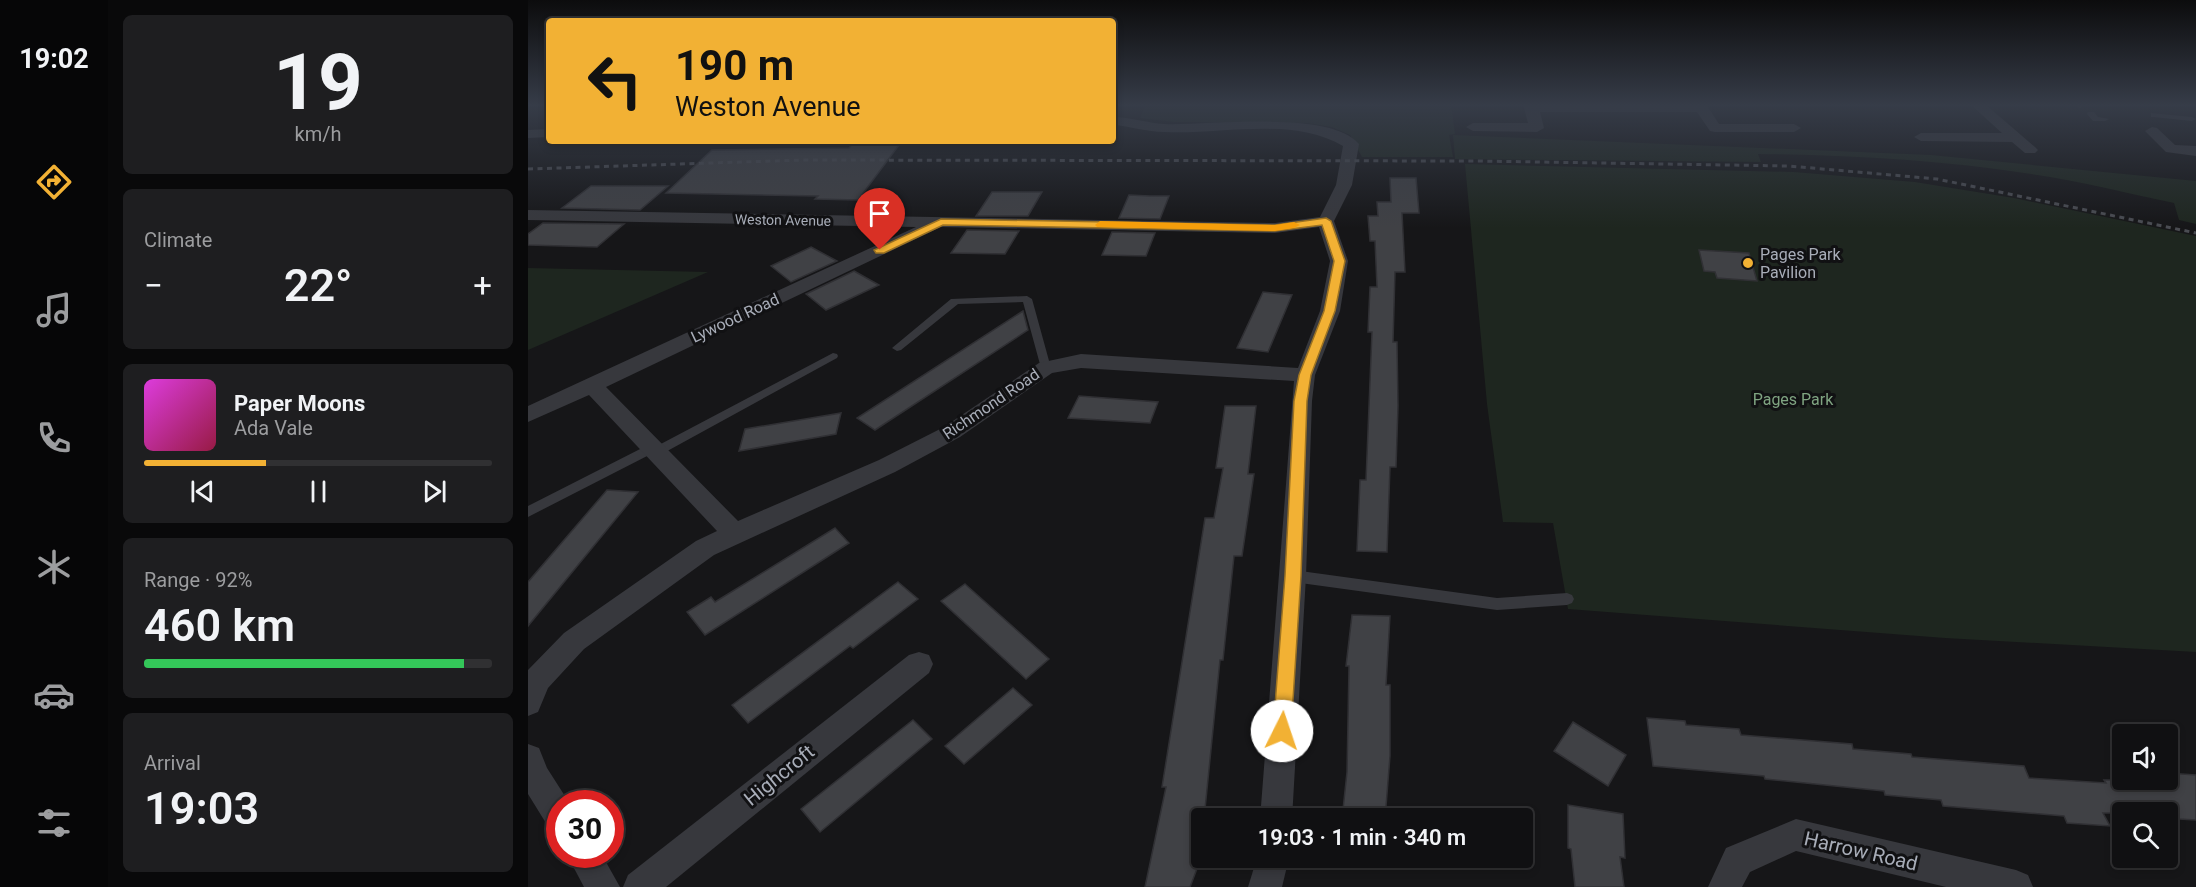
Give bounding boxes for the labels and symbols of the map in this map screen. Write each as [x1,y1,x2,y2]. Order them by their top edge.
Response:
pin [854,188,905,250]
street label: Weston Avenue [735,211,831,229]
place label: Pages Park Pavilion [1760,245,1842,282]
marker: Pages Park Pavilion [1741,256,1755,270]
street label: Lywood Road [688,289,782,347]
street label: Richmond Road [939,365,1043,443]
park label: Pages Park [1753,390,1834,409]
position arrow [1250,699,1314,763]
street label: Highcroft [739,739,819,811]
speed limit sign: 30 [546,790,624,868]
street label: Harrow Road [1802,826,1920,876]

